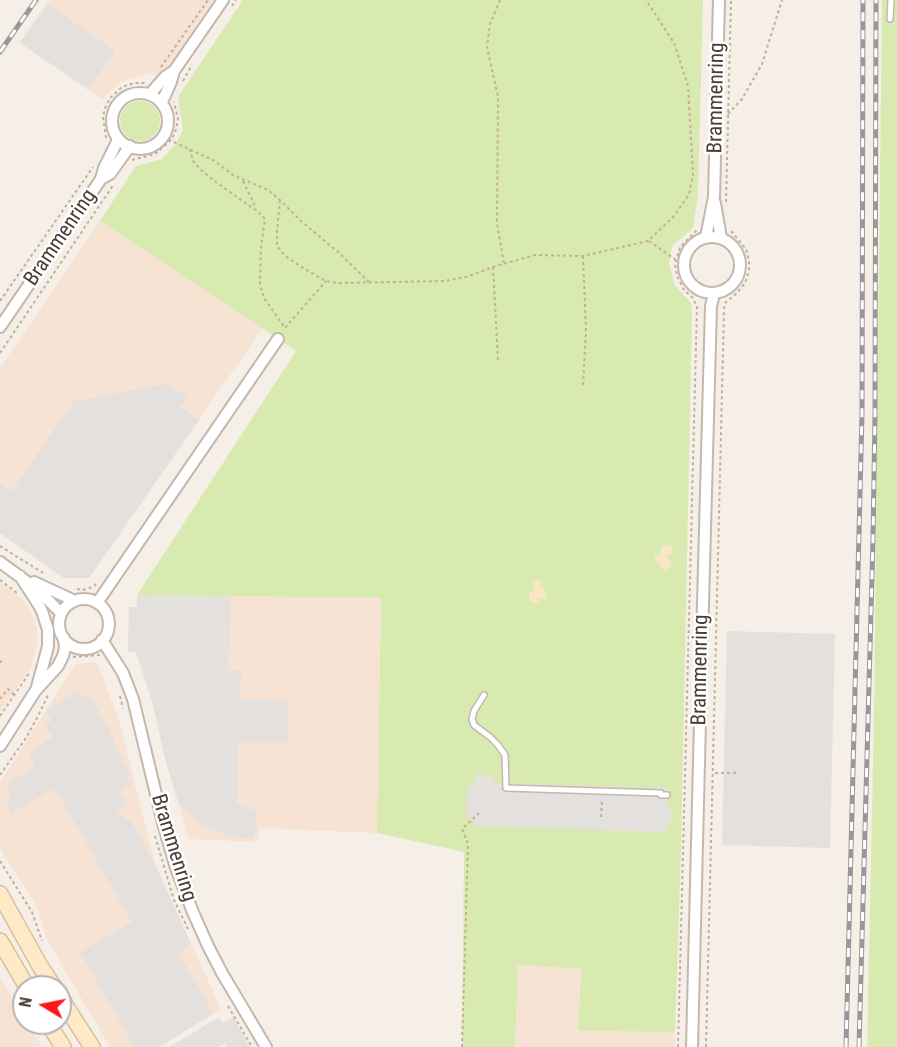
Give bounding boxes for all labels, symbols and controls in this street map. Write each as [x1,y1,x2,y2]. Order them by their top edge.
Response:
street label: Brammenring [703,42,731,154]
street label: Brammenring [20,185,102,291]
street label: Brammenring [687,614,715,726]
street label: Brammenring [145,791,201,905]
north arrow [12,975,72,1035]
text: N [16,996,36,1009]

